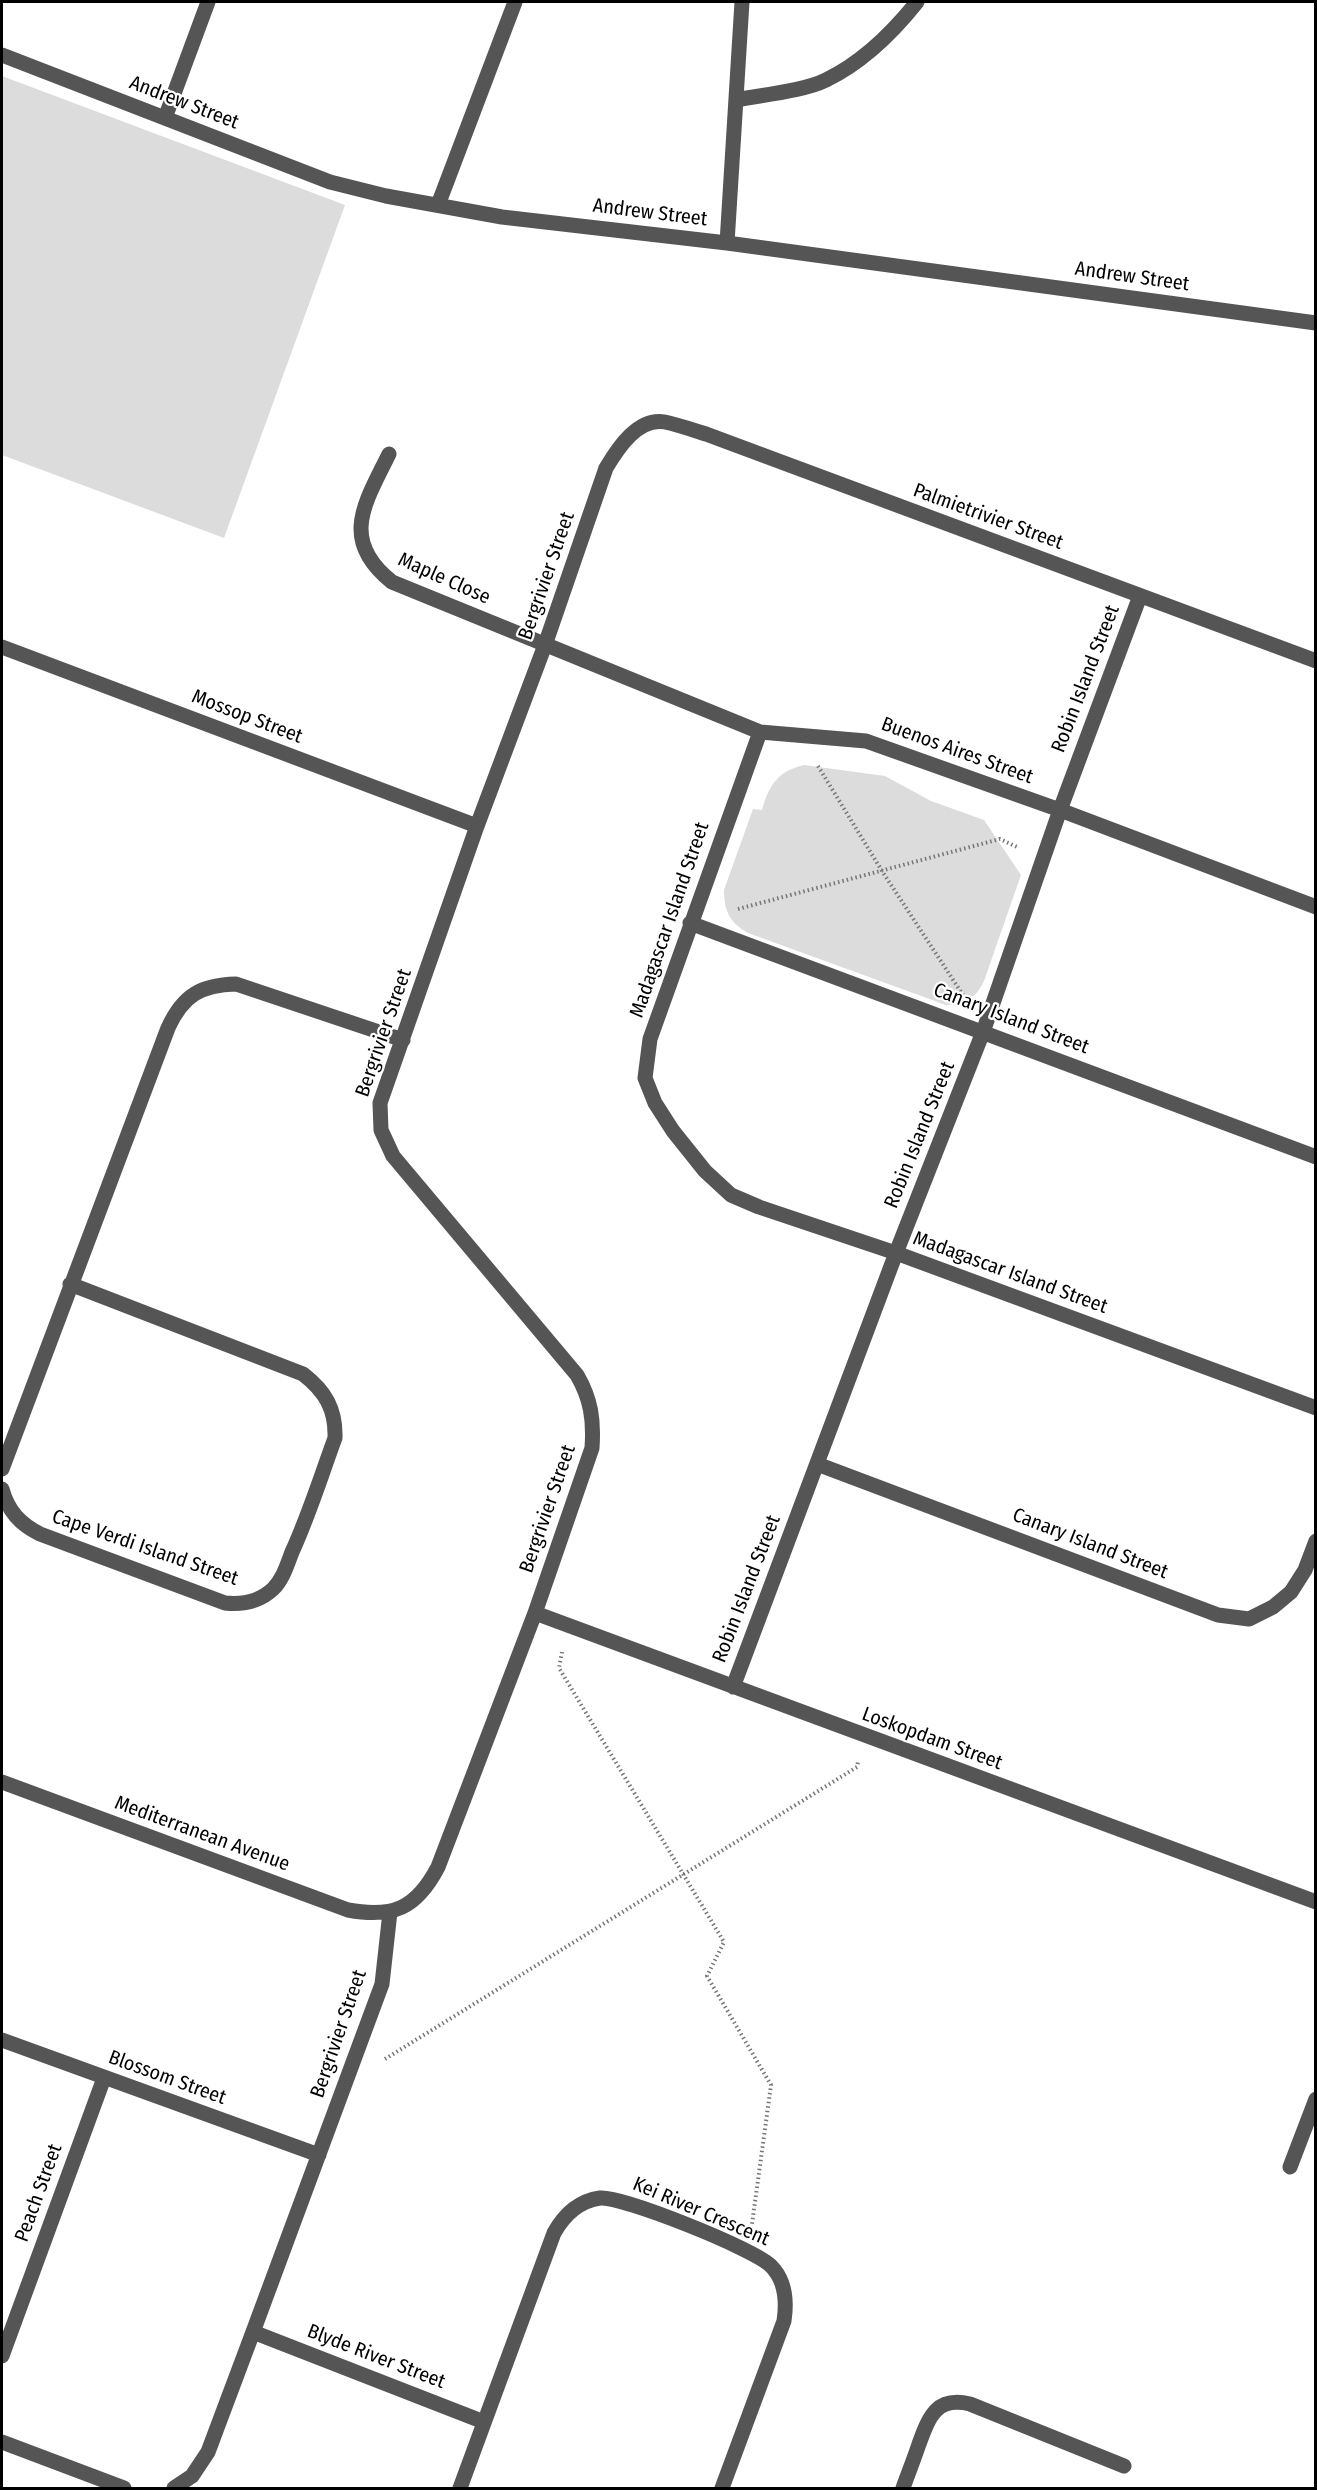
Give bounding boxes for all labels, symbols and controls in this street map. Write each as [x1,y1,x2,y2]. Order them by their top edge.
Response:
street label: Andrew Street [126,71,242,135]
street label: Andrew Street [591,194,709,232]
street label: Andrew Street [1073,257,1191,297]
street label: Palmietrivier Street [910,479,1066,555]
street label: Bergrivier Street [514,509,580,643]
street label: Maple Close [394,548,494,610]
street label: Robin Island Street [1047,602,1125,756]
street label: Mossop Street [188,685,306,749]
street label: Buenos Aires Street [878,712,1036,790]
street label: Madagascar Island Street [625,819,715,1021]
street label: Bergrivier Street [351,966,417,1100]
street label: Canary Island Street [930,978,1092,1060]
street label: Robin Island Street [880,1058,960,1212]
street label: Madagascar Island Street [909,1227,1111,1319]
street label: Bergrivier Street [515,1442,581,1576]
street label: Canary Island Street [1009,1503,1171,1585]
street label: Cape Verdi Island Street [49,1505,241,1591]
street label: Robin Island Street [708,1512,786,1666]
street label: Loskopdam Street [859,1702,1005,1776]
street label: Mediterranean Avenue [111,1791,293,1877]
street label: Bergrivier Street [306,1967,372,2101]
street label: Blossom Street [105,2046,229,2110]
street label: Peach Street [10,2141,68,2245]
street label: Kei River Crescent [629,2172,773,2252]
street label: Blyde River Street [304,2320,448,2394]

